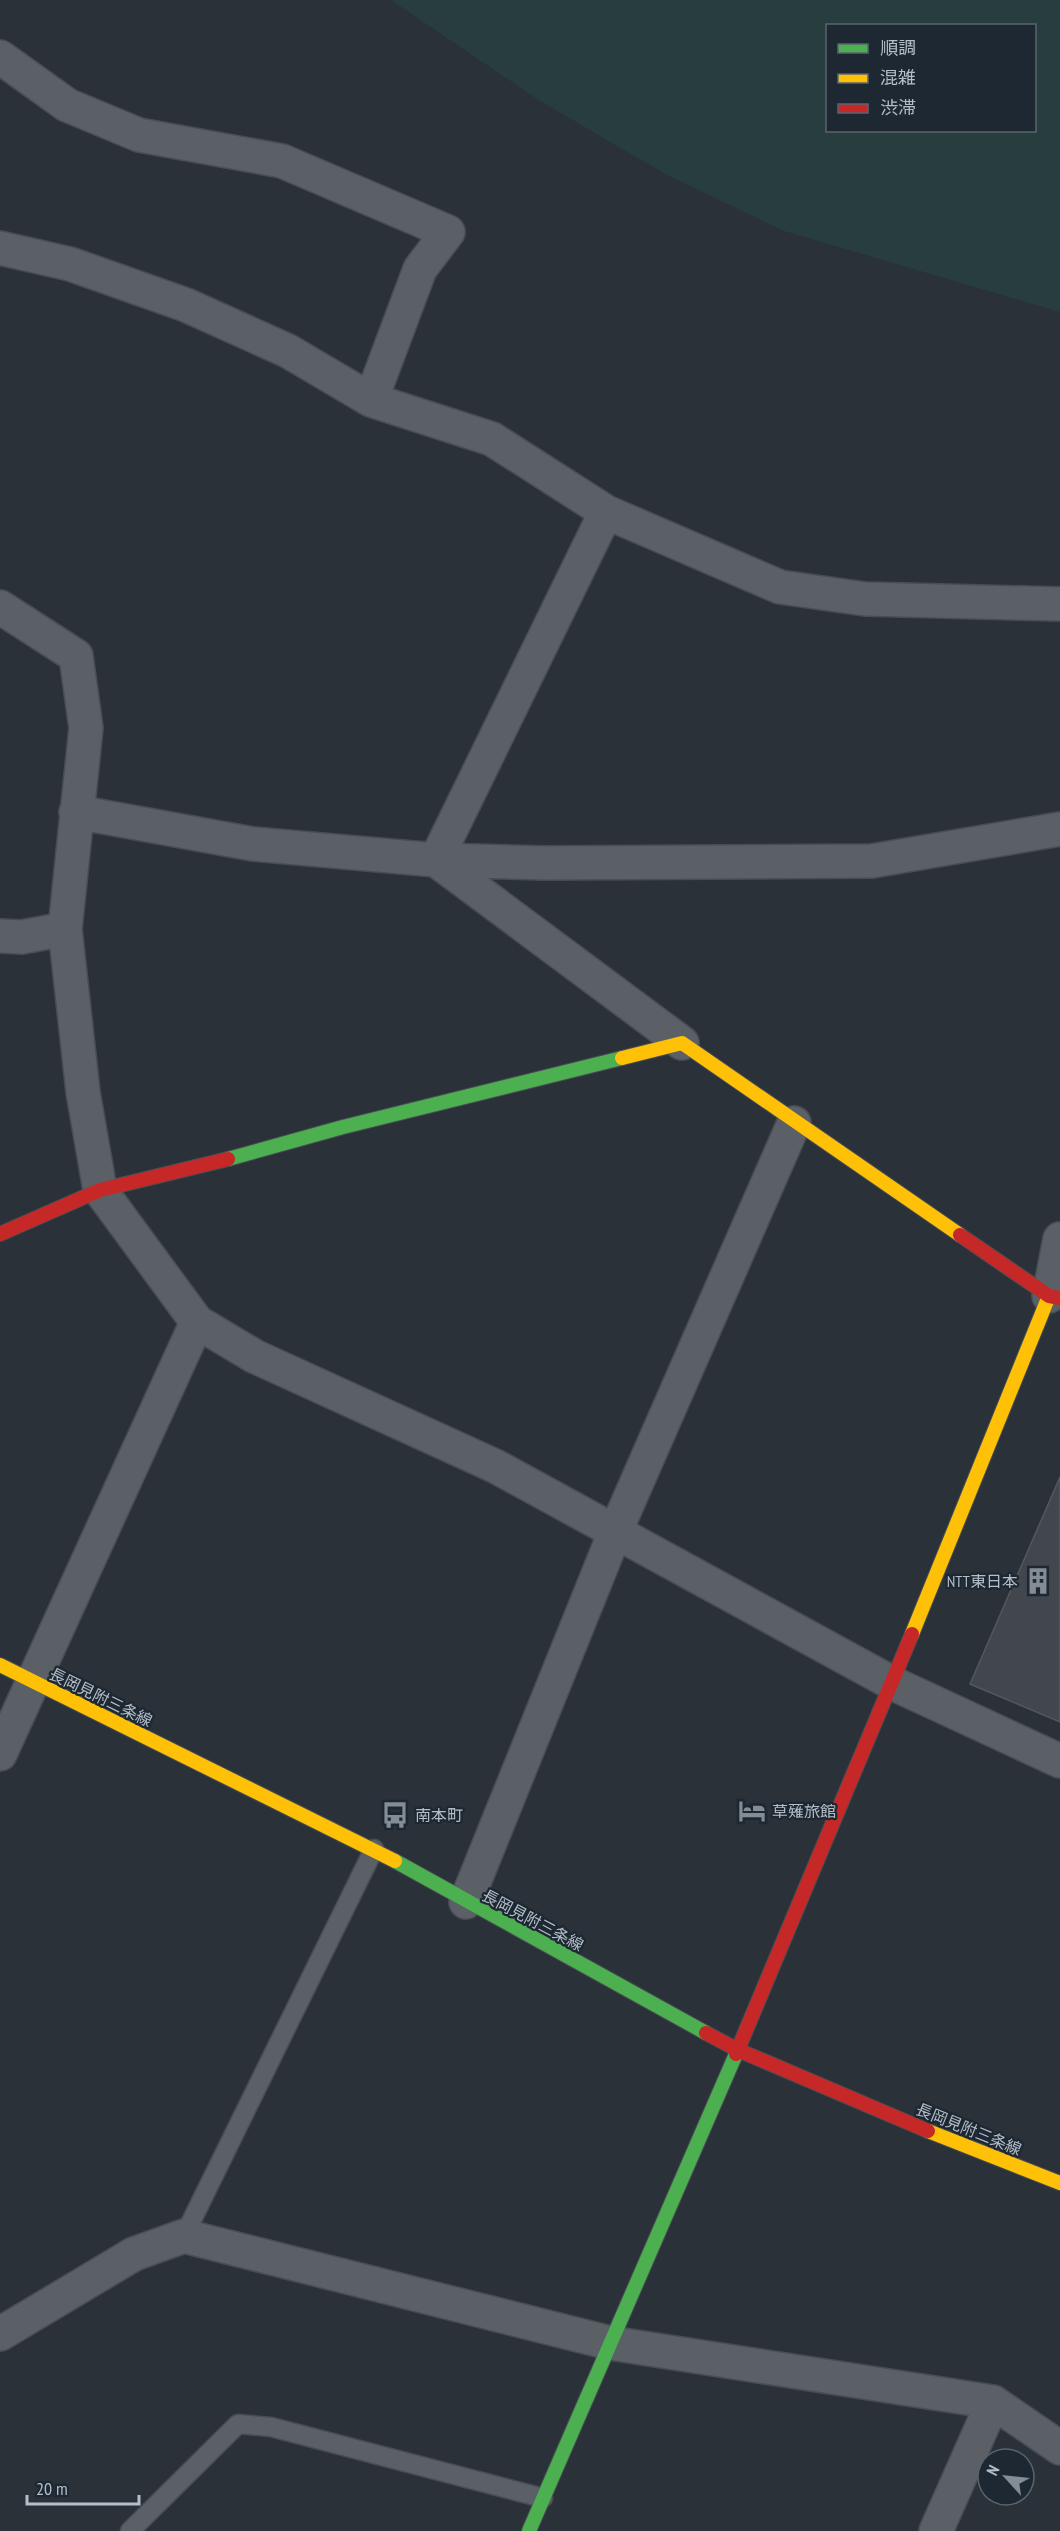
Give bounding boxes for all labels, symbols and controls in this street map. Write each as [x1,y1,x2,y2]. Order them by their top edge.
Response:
legend [826,24,1036,132]
text: 順調 [880,36,916,59]
text: 混雑 [880,66,916,89]
text: 渋滞 [880,96,916,119]
building icon: NTT東日本 [1023,1566,1053,1596]
place label: NTT東日本 [947,1571,1018,1591]
street label: 長岡見附三条線 [46,1663,156,1731]
hotel icon: 草薙旅館 [737,1796,767,1826]
bus stop icon: 南本町 [380,1800,410,1830]
place label: 草薙旅館 [772,1801,836,1821]
place label: 南本町 [415,1805,463,1825]
street label: 長岡見附三条線 [479,1885,587,1955]
street label: 長岡見附三条線 [913,2099,1025,2159]
north arrow [976,2447,1036,2507]
text: N [982,2462,1004,2479]
scale bar [27,2468,140,2506]
text: 20 m [36,2477,68,2500]

